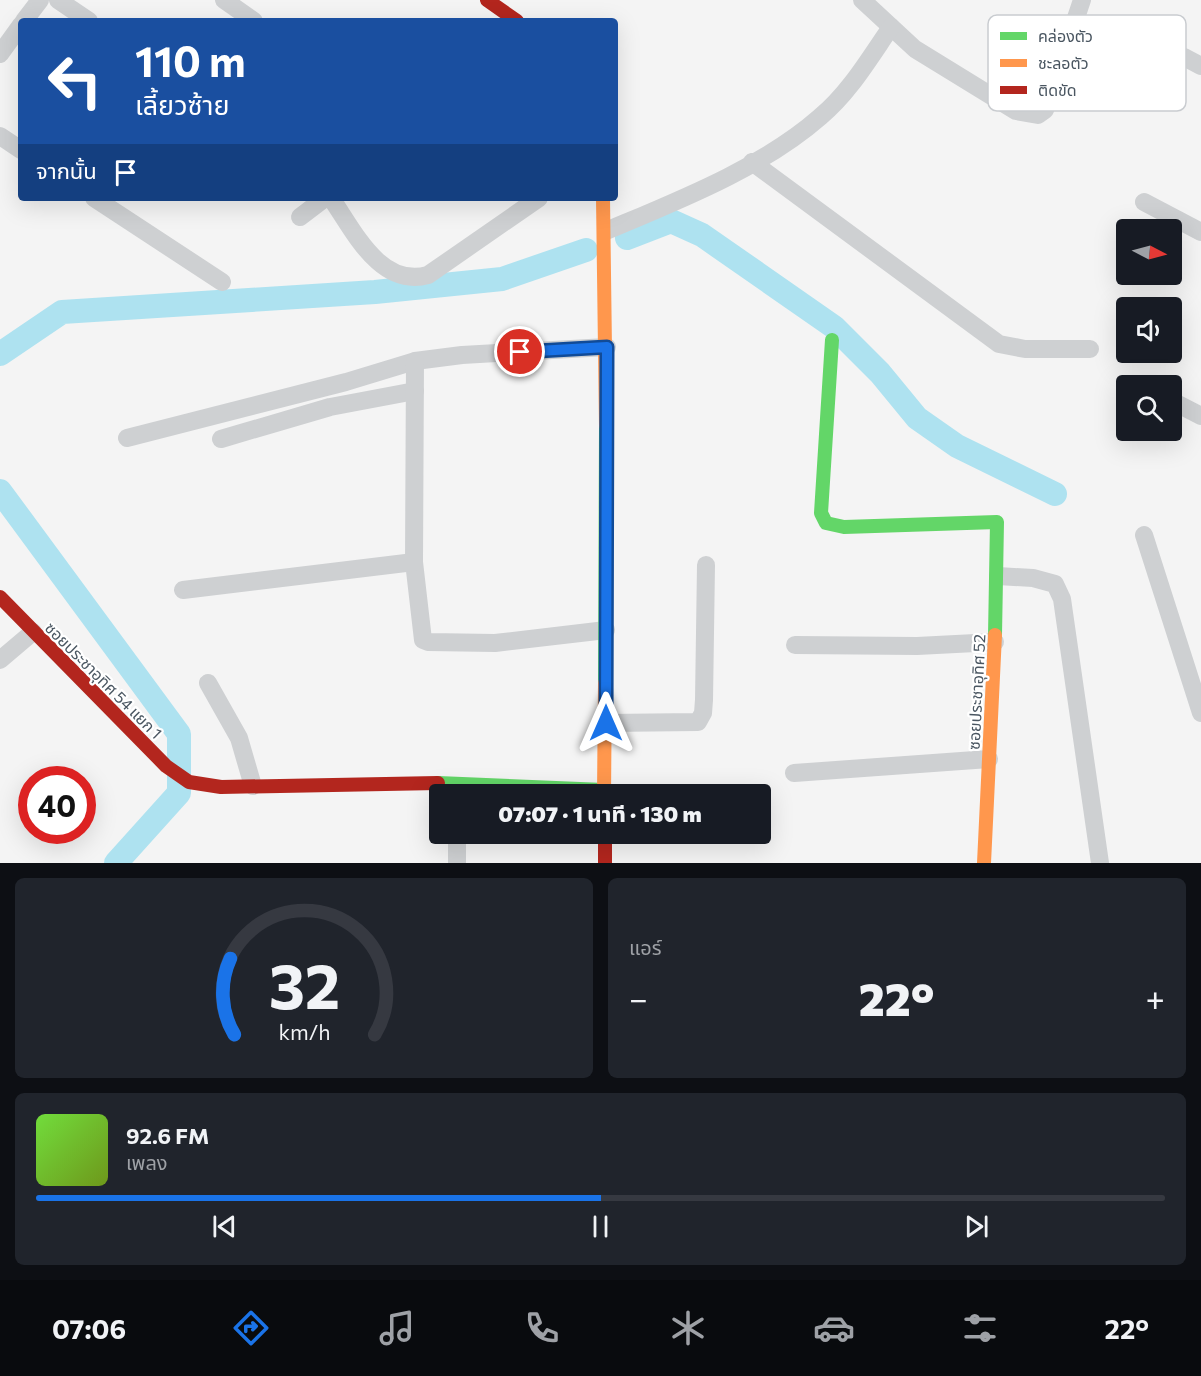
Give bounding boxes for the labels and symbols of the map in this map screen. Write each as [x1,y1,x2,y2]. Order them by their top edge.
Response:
legend [988,15,1186,111]
text: คล่องตัว [1038,26,1093,45]
text: ชะลอตัว [1038,53,1089,72]
text: ติดขัด [1038,80,1077,99]
north arrow [1116,219,1182,285]
pin [494,326,545,377]
street label: ซอยประชาอุทิศ 54 แยก 1 [41,618,166,743]
street label: ซอยประชาอุทิศ 52 [963,634,990,750]
position arrow [574,691,638,755]
speed limit sign: 40 [18,766,96,844]

